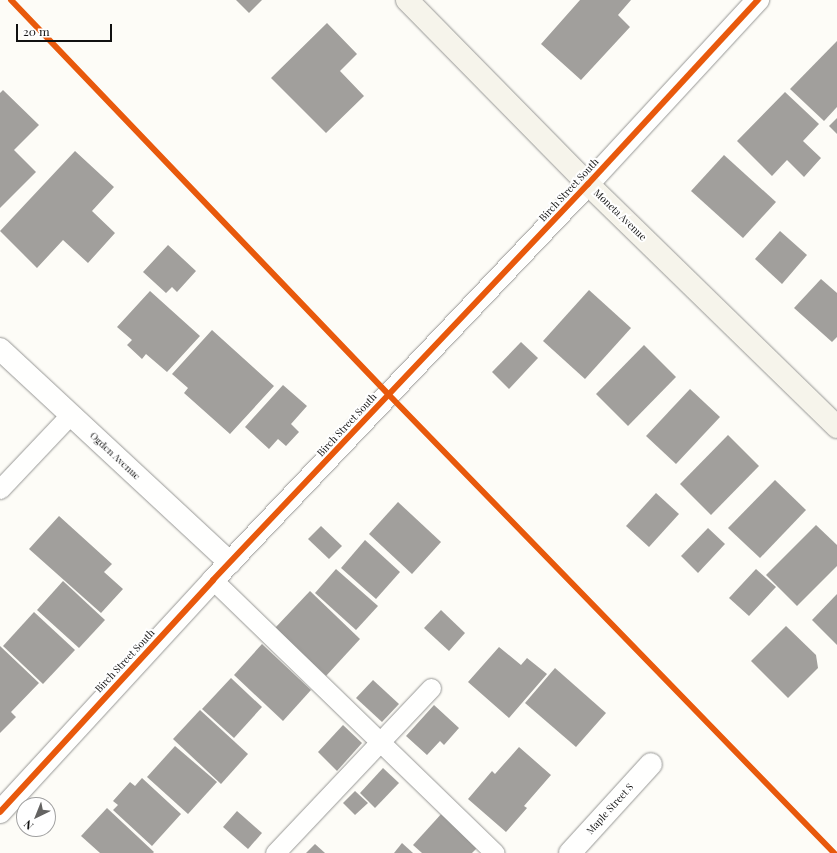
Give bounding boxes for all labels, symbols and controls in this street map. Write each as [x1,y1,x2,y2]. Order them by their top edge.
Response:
scale bar [18,16,114,42]
text: 20 m [23,23,50,39]
street label: Birch Street South [537,156,601,224]
street label: Moneta Avenue [591,187,649,243]
street label: Birch Street South [315,391,379,459]
street label: Ogden Avenue [87,429,143,483]
street label: Birch Street South [93,627,157,695]
street label: Maple Street S [584,781,636,837]
north arrow [16,797,56,837]
text: N [20,817,36,834]

